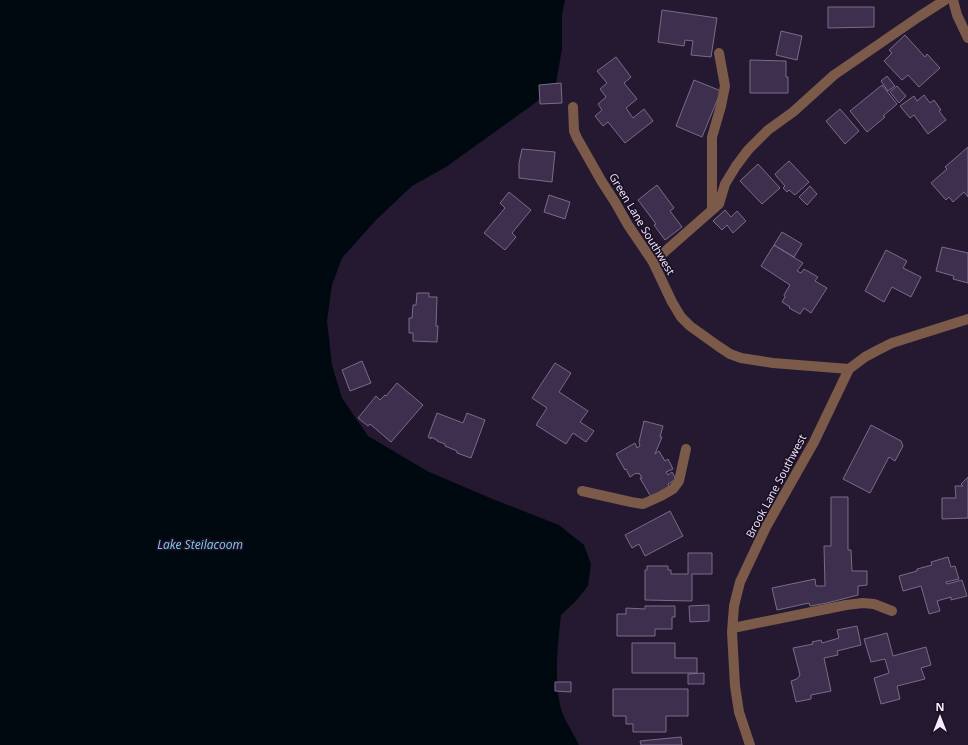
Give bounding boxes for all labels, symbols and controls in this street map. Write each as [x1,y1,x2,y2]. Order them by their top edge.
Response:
street label: Green Lane Southwest [606,170,679,277]
street label: Brook Lane Southwest [742,431,809,540]
water label: Lake Steilacoom [157,536,243,553]
north arrow [920,697,960,737]
text: N [936,699,944,714]

